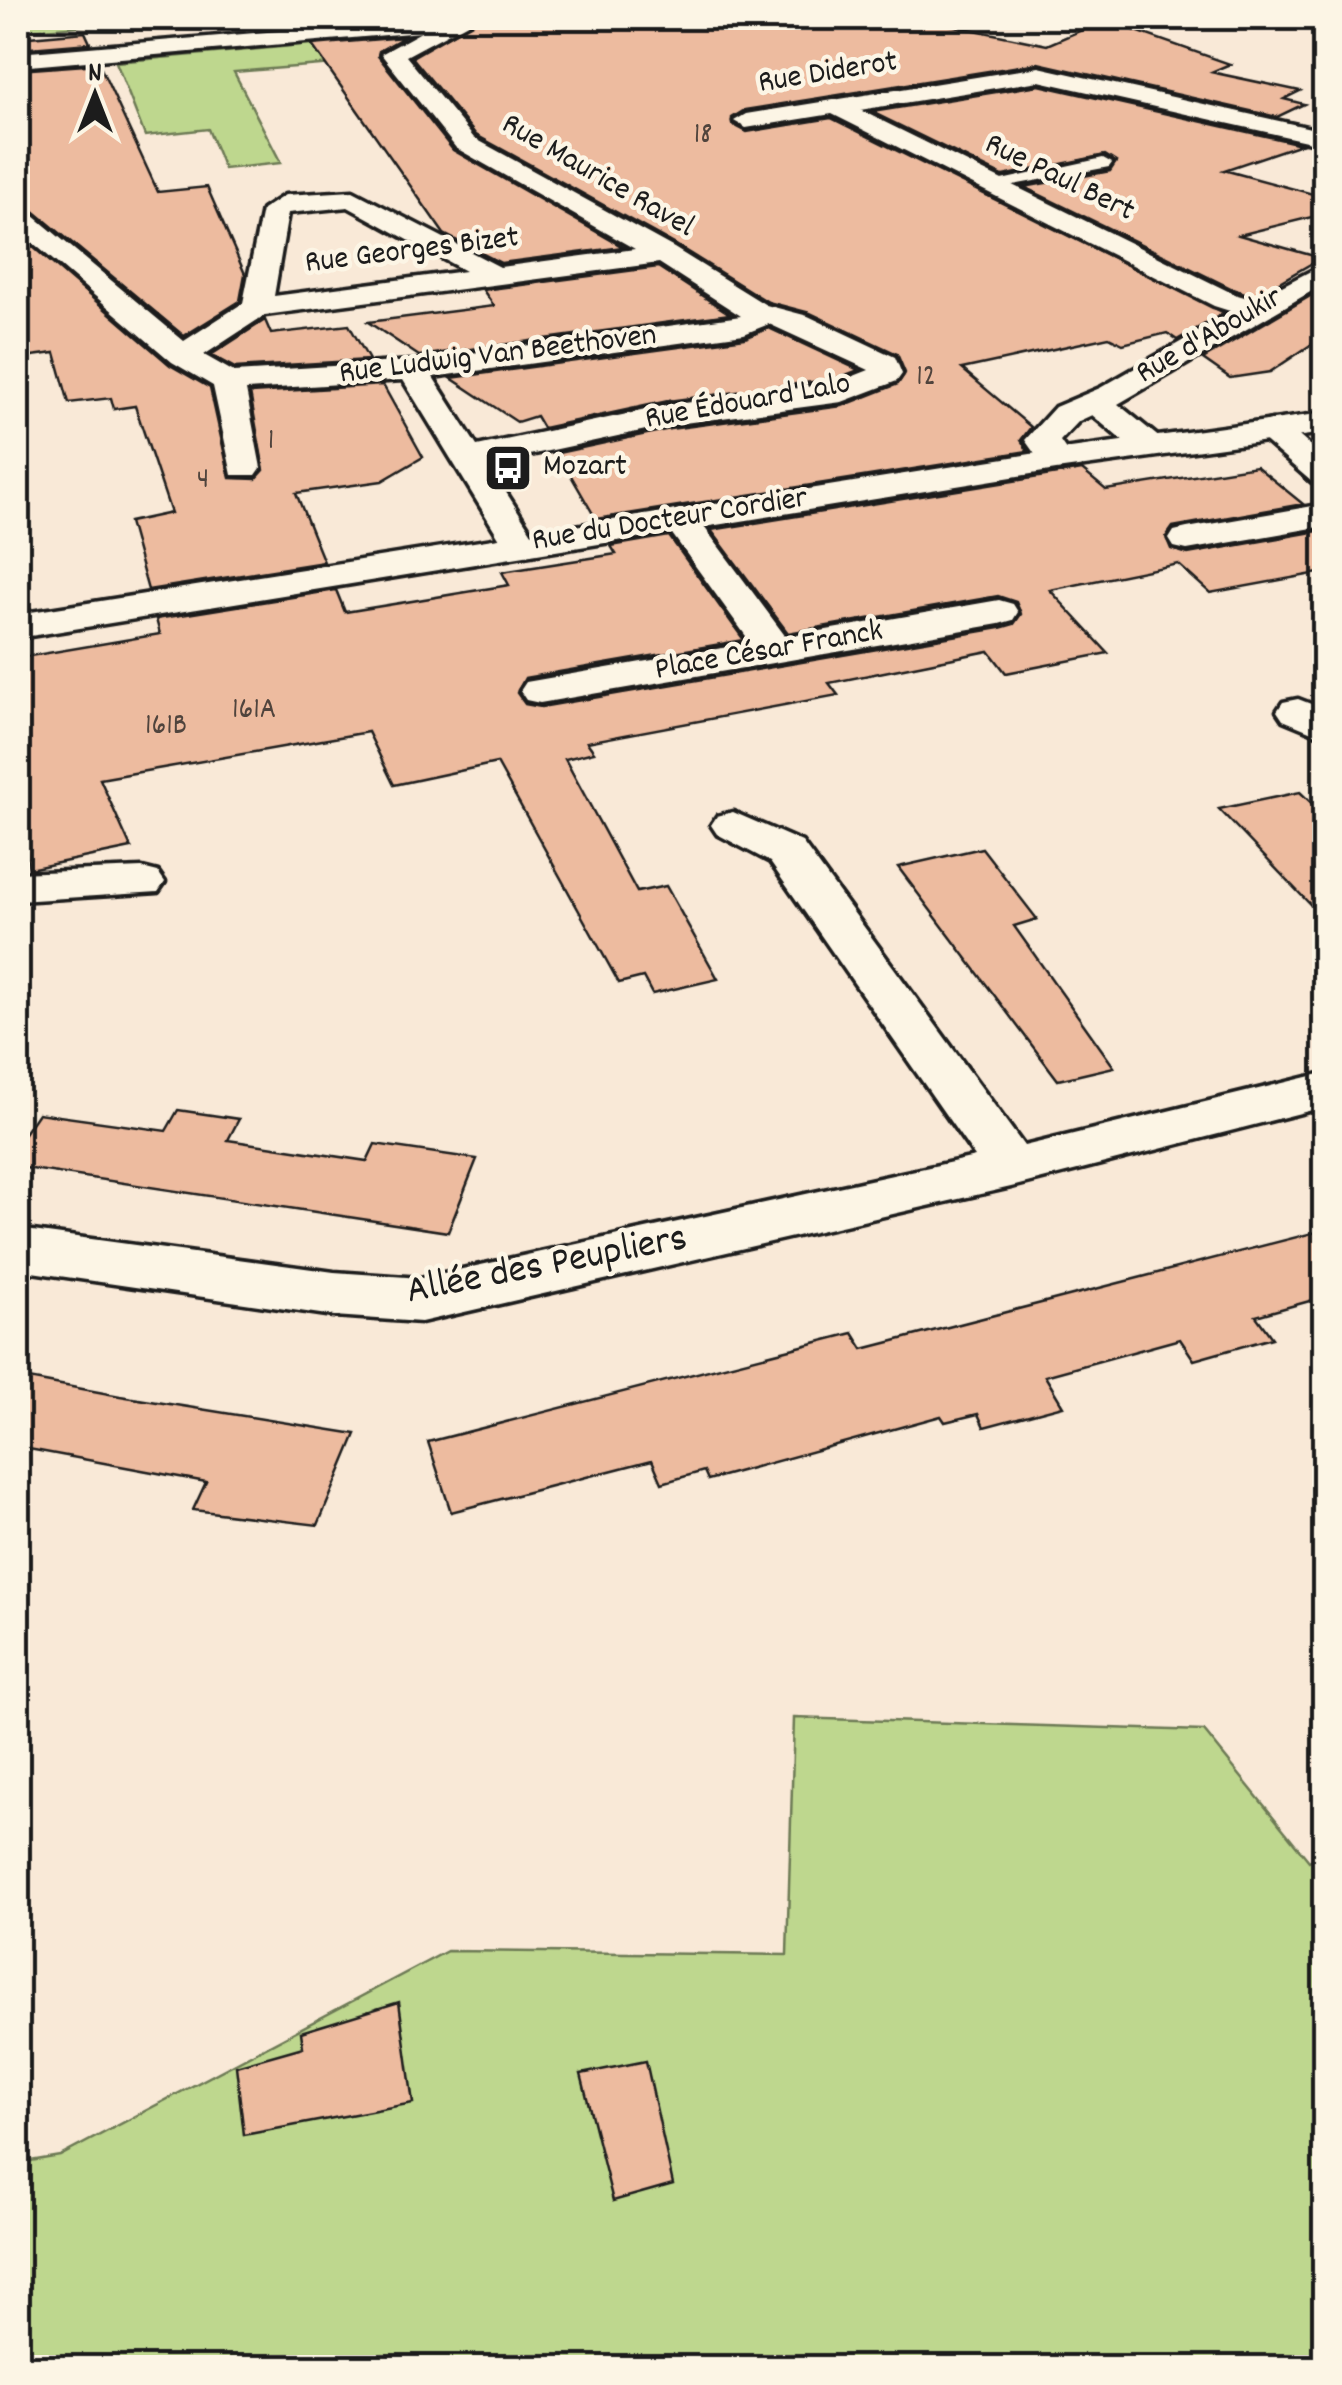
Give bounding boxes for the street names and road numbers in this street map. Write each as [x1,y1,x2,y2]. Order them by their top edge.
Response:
street label: Rue Diderot [755,40,901,108]
street label: Rue Maurice Ravel [492,103,702,251]
street label: Rue Paul Bert [976,123,1142,235]
street label: Rue Georges Bizet [302,216,522,288]
street label: Rue d'Aboukir [1128,276,1292,397]
street label: Rue Ludwig Van Beethoven [337,314,659,398]
street label: Rue Édouard Lalo [642,362,854,444]
street label: Rue du Docteur Cordier [529,477,811,565]
street label: Place César Franck [651,609,887,695]
street label: Allée des Peupliers [402,1212,692,1322]

